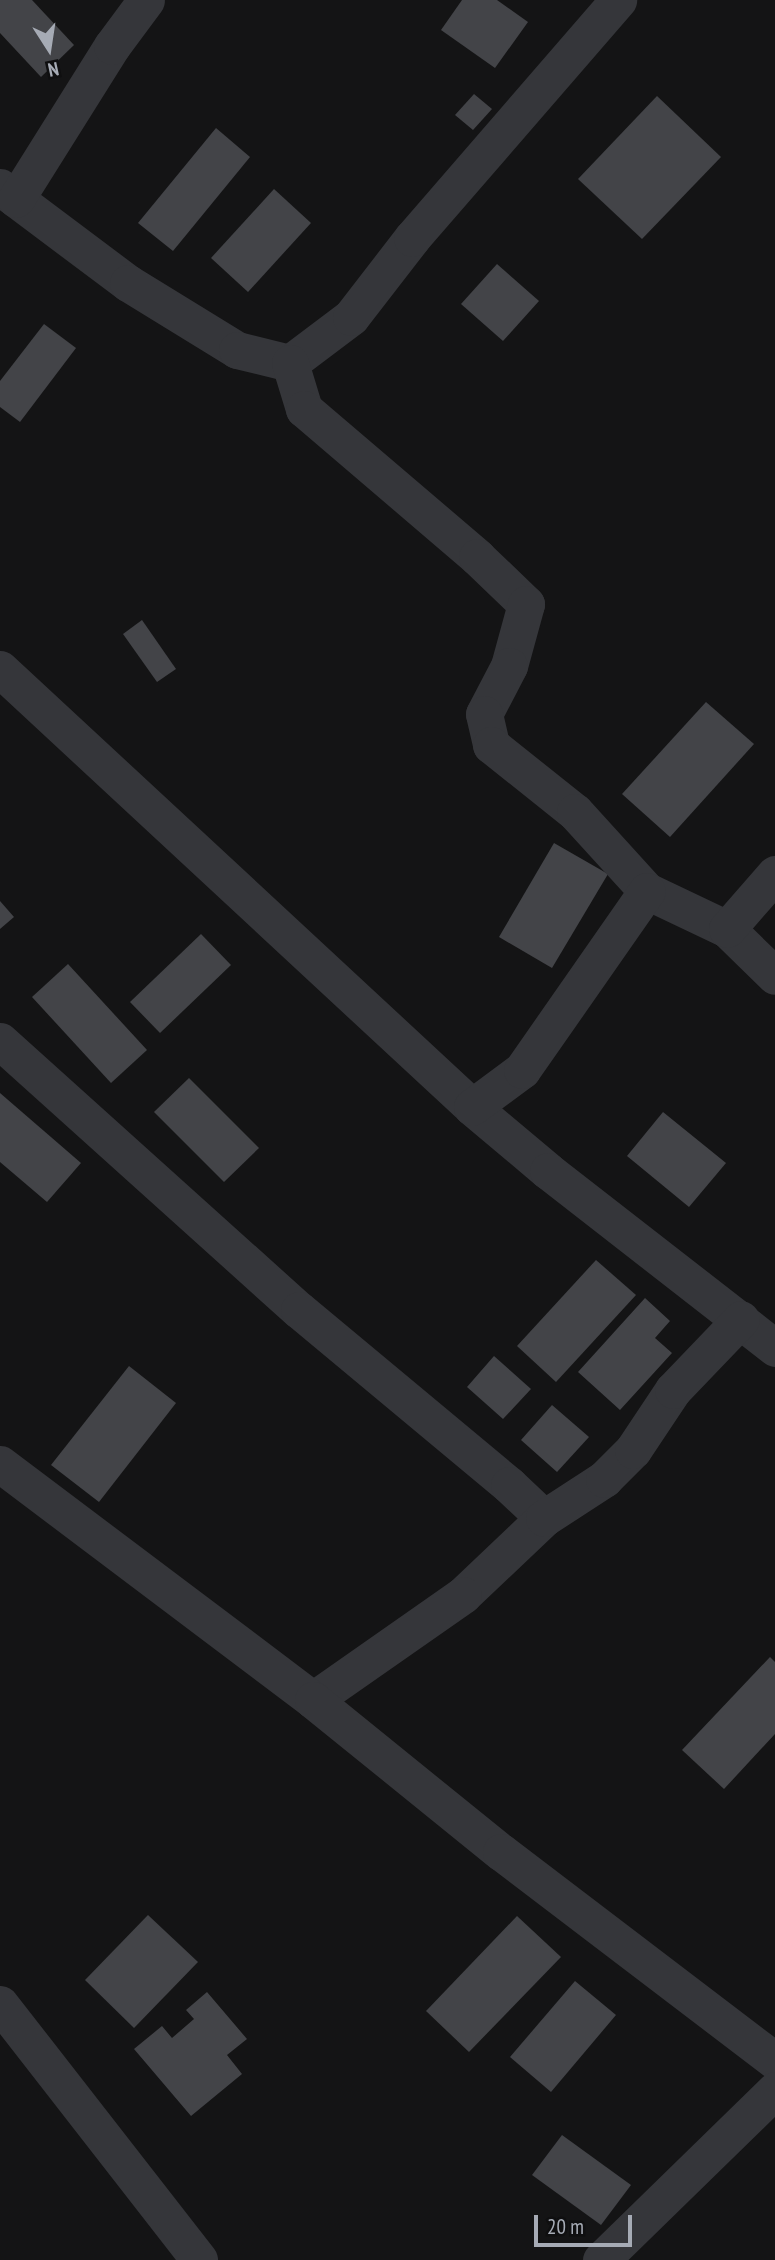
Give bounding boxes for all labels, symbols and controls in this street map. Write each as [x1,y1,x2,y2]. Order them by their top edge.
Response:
north arrow [14,14,84,84]
text: N [46,57,61,82]
scale bar [537,2200,635,2244]
text: 20 m [547,2213,584,2240]

